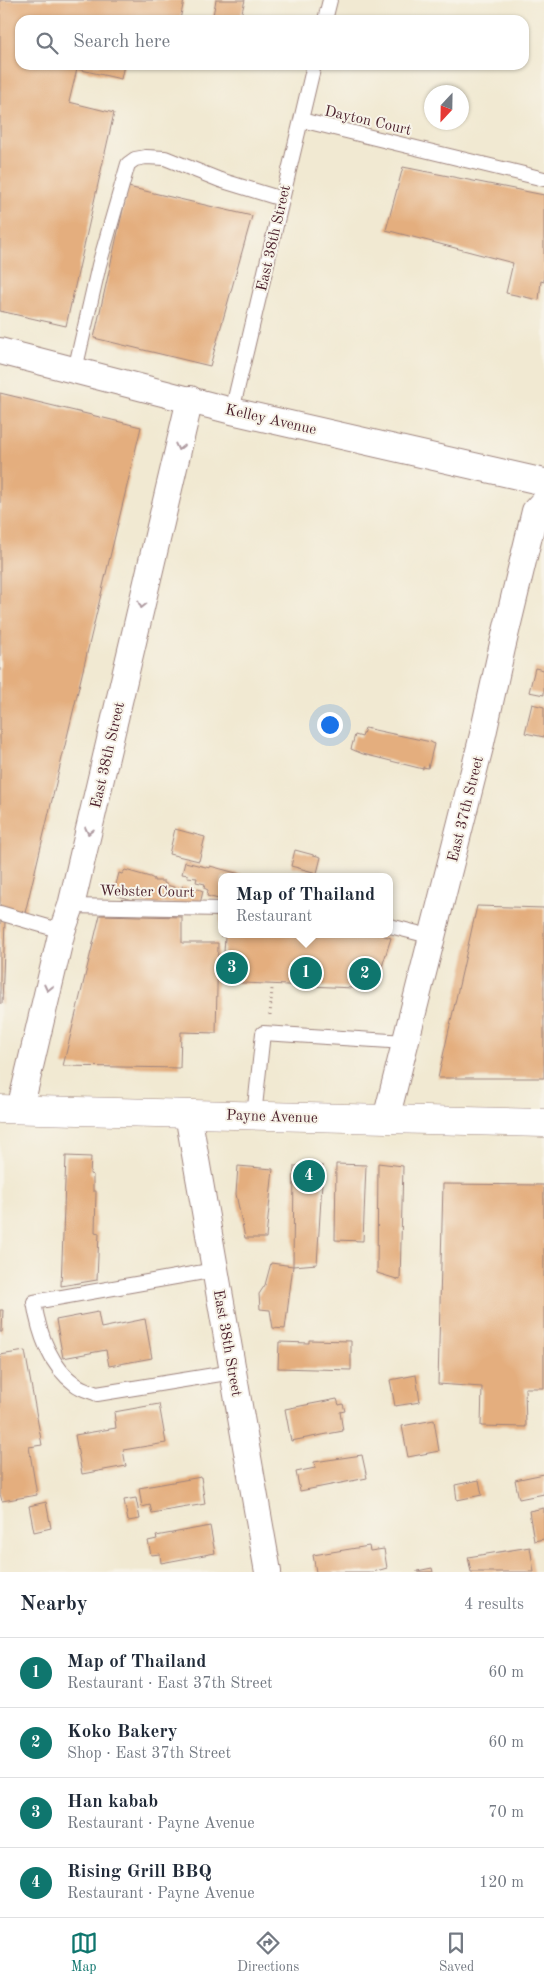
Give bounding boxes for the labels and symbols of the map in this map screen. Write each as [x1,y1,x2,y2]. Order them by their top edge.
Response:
north arrow [424,85,469,130]
street label: Dayton Court [323,104,413,139]
street label: East 38th Street [255,184,294,293]
street label: Kelley Avenue [224,403,318,438]
one-way arrow [174,442,185,451]
one-way arrow [137,601,148,610]
street label: East 38th Street [89,701,128,810]
your location [317,712,343,738]
street label: East 37th Street [446,755,487,864]
one-way arrow [84,827,95,836]
street label: Webster Court [99,884,195,901]
pin: 3 [216,949,248,987]
pin: 1 [290,954,322,992]
pin: 2 [349,955,381,993]
one-way arrow [43,984,54,993]
street label: Payne Avenue [226,1108,318,1127]
pin: 4 [293,1157,325,1195]
street label: East 38th Street [210,1289,243,1398]

